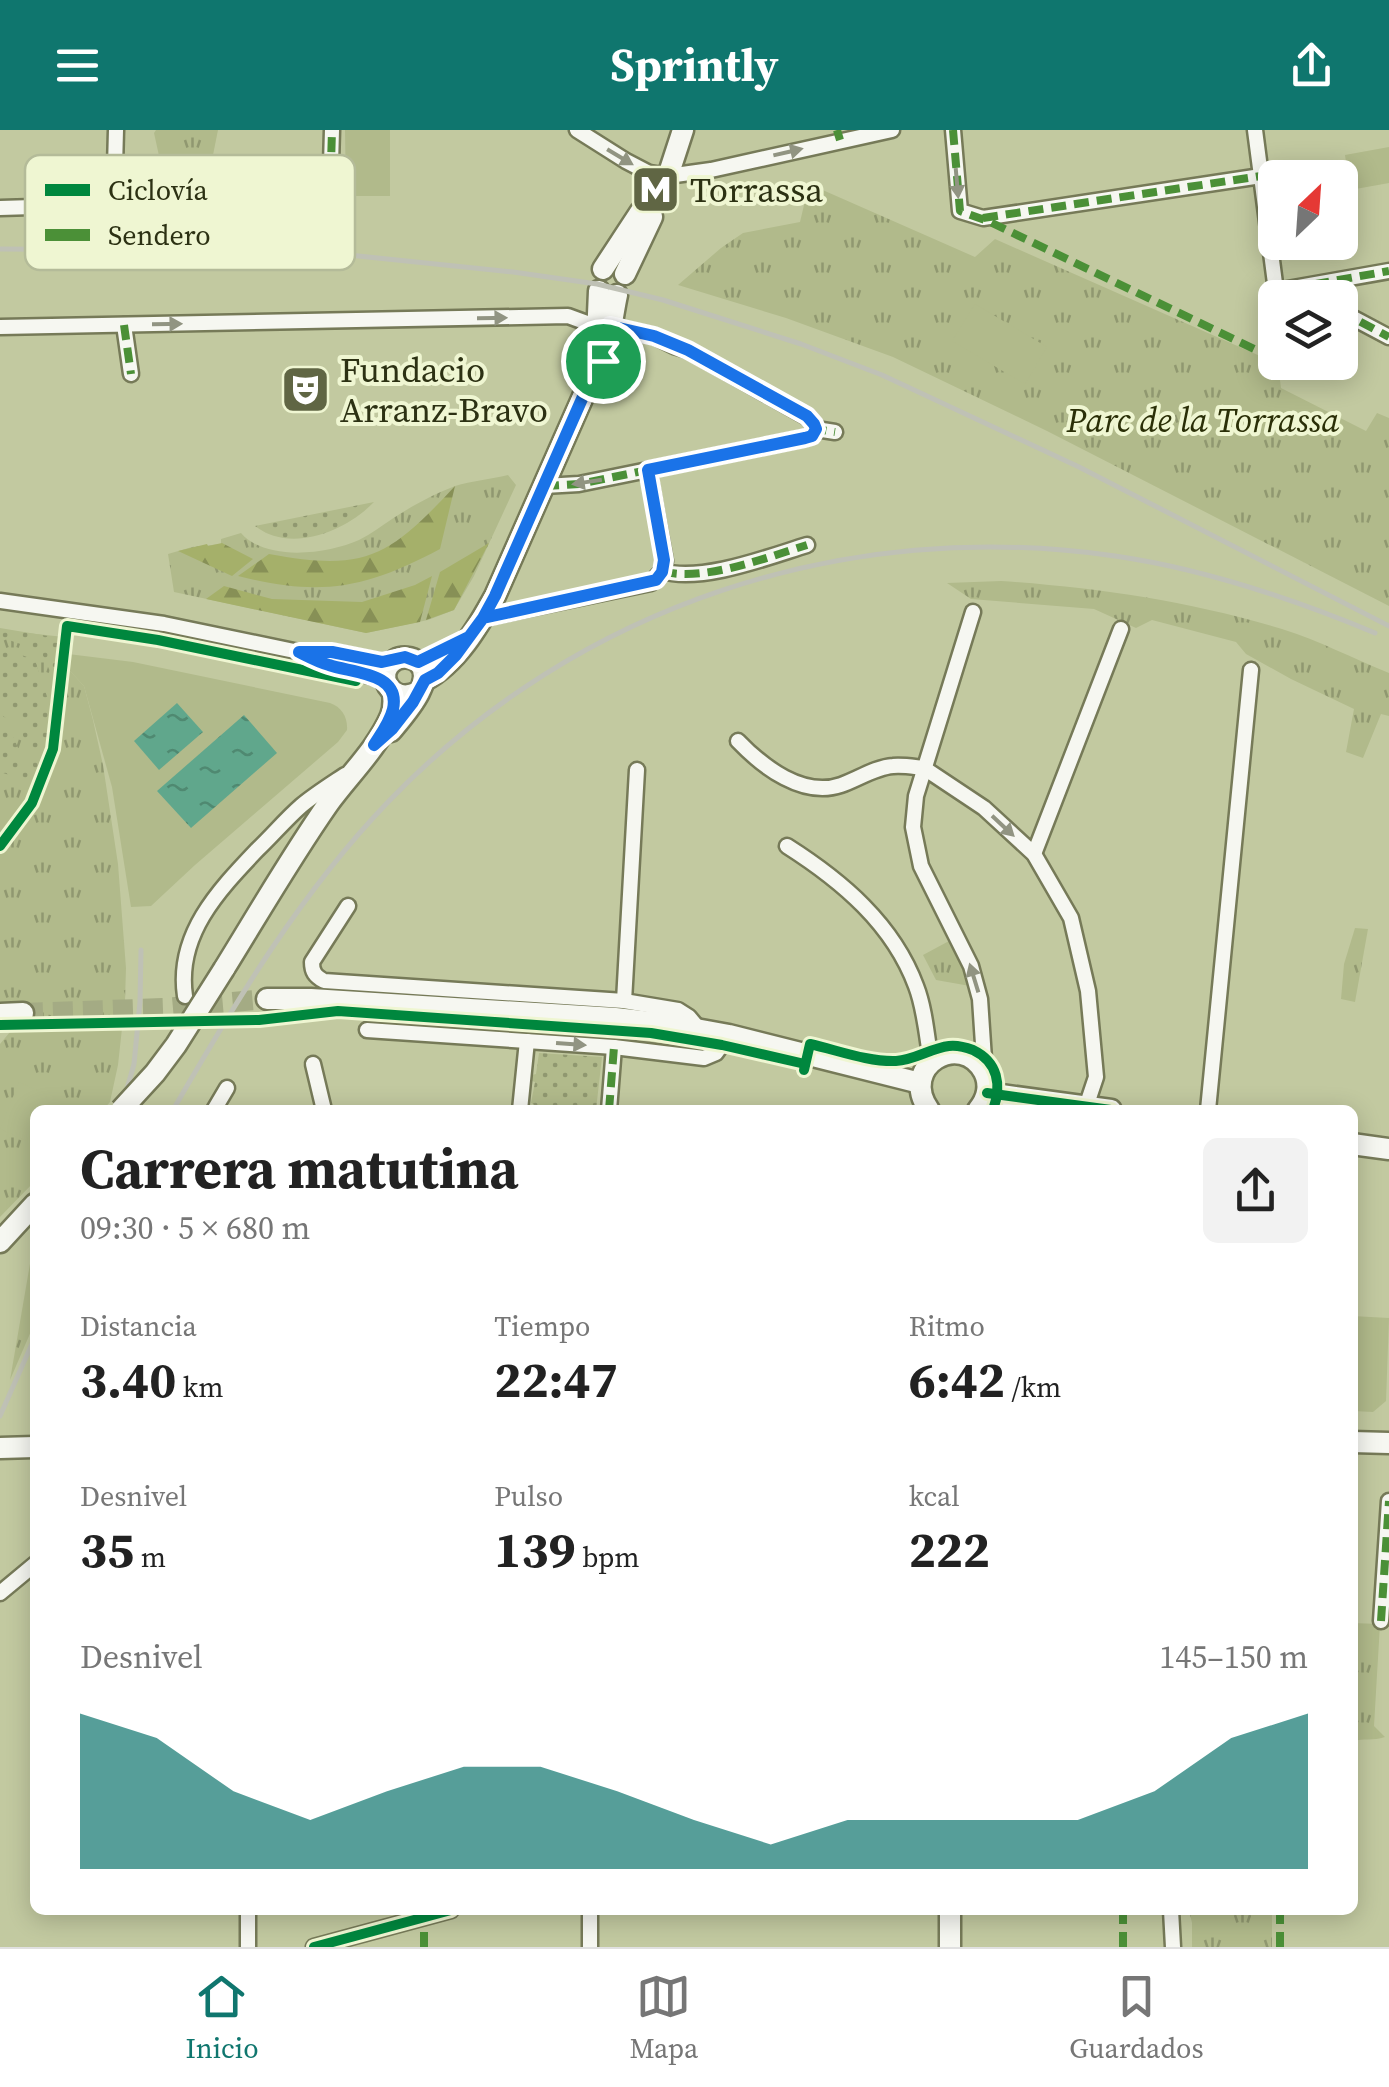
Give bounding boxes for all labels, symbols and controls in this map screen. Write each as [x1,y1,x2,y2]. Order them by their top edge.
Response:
text: Sprintly [610,34,779,96]
icon: menu [50,38,105,93]
icon: share [1284,38,1339,93]
one-way arrow [773,144,804,159]
one-way arrow [606,148,635,165]
legend [25,155,355,270]
north arrow [1258,160,1358,260]
map controls [1258,160,1358,380]
metro station icon: Torrassa [629,164,681,216]
place label: Torrassa [690,166,823,214]
one-way arrow [950,168,966,199]
text: Ciclovía [108,171,209,209]
text: Sendero [108,216,211,254]
button: layers [1258,280,1358,380]
one-way arrow [477,309,509,325]
one-way arrow [152,316,184,332]
pin [561,319,646,404]
icon: arrive [576,334,631,389]
place label: Fundacio Arranz-Bravo [340,346,548,434]
theatre icon: Fundacio Arranz-Bravo [279,364,331,416]
park label: Parc de la Torrassa [1065,396,1340,444]
one-way arrow [571,475,602,490]
one-way arrow [990,814,1015,836]
one-way arrow [966,963,981,993]
one-way arrow [555,1036,587,1052]
text: Carrera matutina [80,1131,519,1206]
button: share [1203,1138,1308,1243]
text: 09:30 · 5 × 680 m [80,1206,310,1250]
text: Distancia [80,1307,197,1345]
text: Tiempo [494,1307,590,1345]
text: Ritmo [909,1307,985,1345]
text: 3.40 [80,1345,176,1414]
text: 22:47 [494,1345,618,1414]
text: 6:42 [909,1345,1005,1414]
text: km [176,1368,223,1406]
text: /km [1005,1368,1061,1406]
text: Desnivel [80,1477,187,1515]
text: Pulso [494,1477,563,1515]
text: kcal [909,1477,960,1515]
text: 35 [80,1515,134,1584]
text: 139 [494,1515,576,1584]
text: 222 [909,1515,990,1584]
text: m [134,1538,166,1576]
text: bpm [576,1538,640,1576]
text: Desnivel [80,1635,202,1679]
text: 145–150 m [1159,1635,1308,1679]
tab: Inicio [185,1969,259,2067]
tab: Mapa [629,1969,698,2067]
tab: Guardados [1069,1969,1204,2067]

